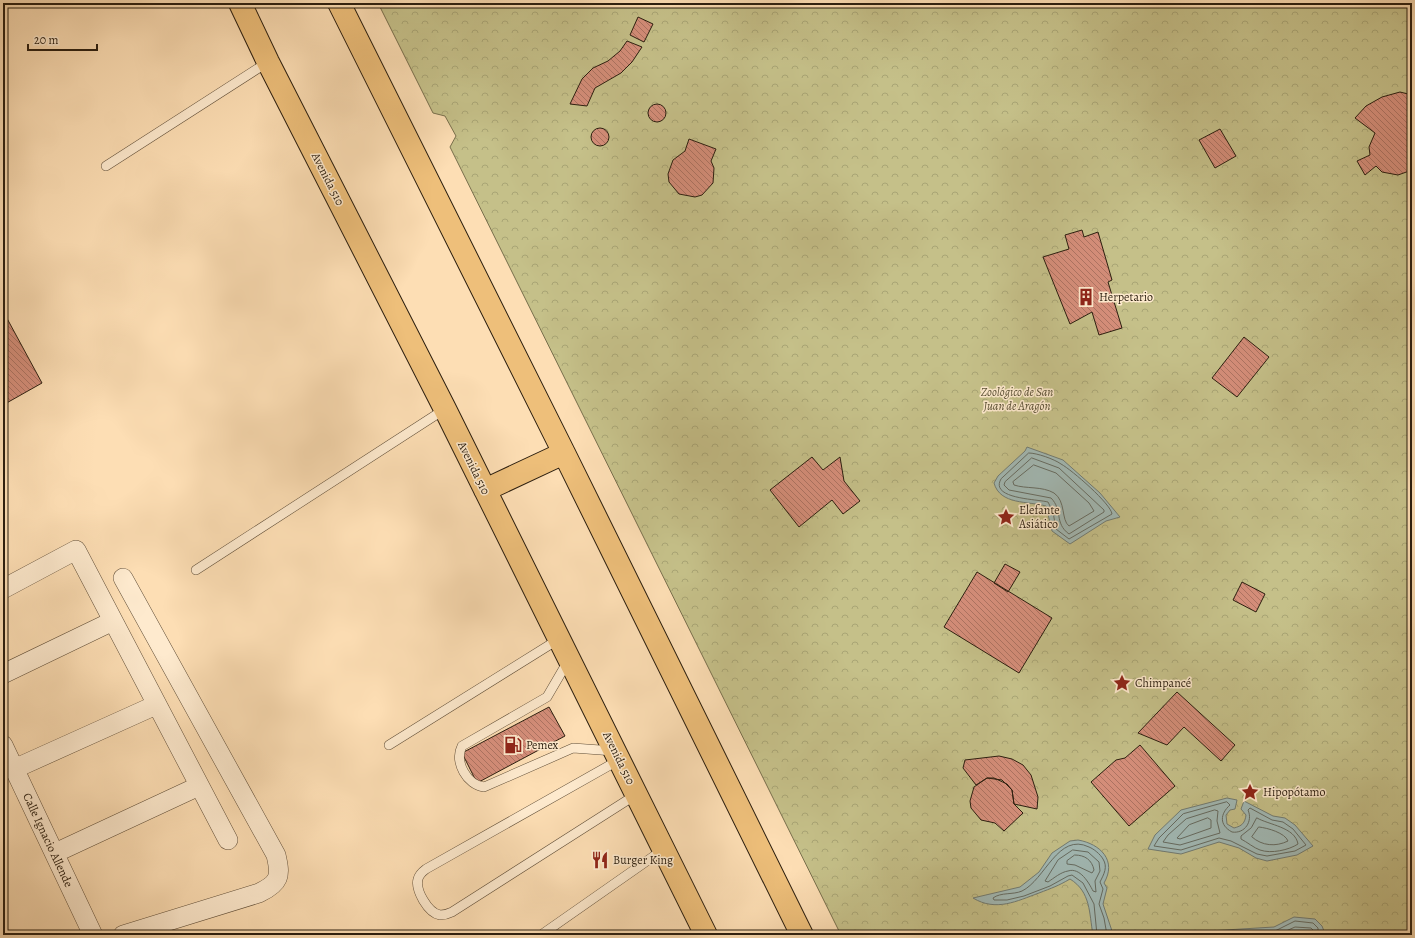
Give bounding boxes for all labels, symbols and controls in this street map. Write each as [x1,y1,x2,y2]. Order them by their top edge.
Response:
scale bar [28,26,97,52]
text: 20 m [34,32,58,48]
street label: Avenida 510 [307,149,348,208]
building icon: Herpetario [1076,287,1096,307]
place label: Herpetario [1099,289,1153,305]
park label: Zoológico de San Juan de Aragón [981,384,1053,414]
street label: Avenida 510 [454,438,494,497]
place label: Elefante Asiático [1018,502,1060,532]
place icon: Elefante Asiático [996,507,1016,527]
place icon: Chimpancé [1112,673,1132,693]
place label: Chimpancé [1135,675,1191,691]
street label: Avenida 510 [599,728,639,787]
fuel station icon: Pemex [503,735,523,755]
place label: Pemex [526,737,559,753]
place icon: Hipopótamo [1240,782,1260,802]
place label: Hipopótamo [1263,784,1325,800]
street label: Calle Ignacio Allende [19,790,77,890]
restaurant icon: Burger King [590,850,610,870]
place label: Burger King [613,852,673,868]

